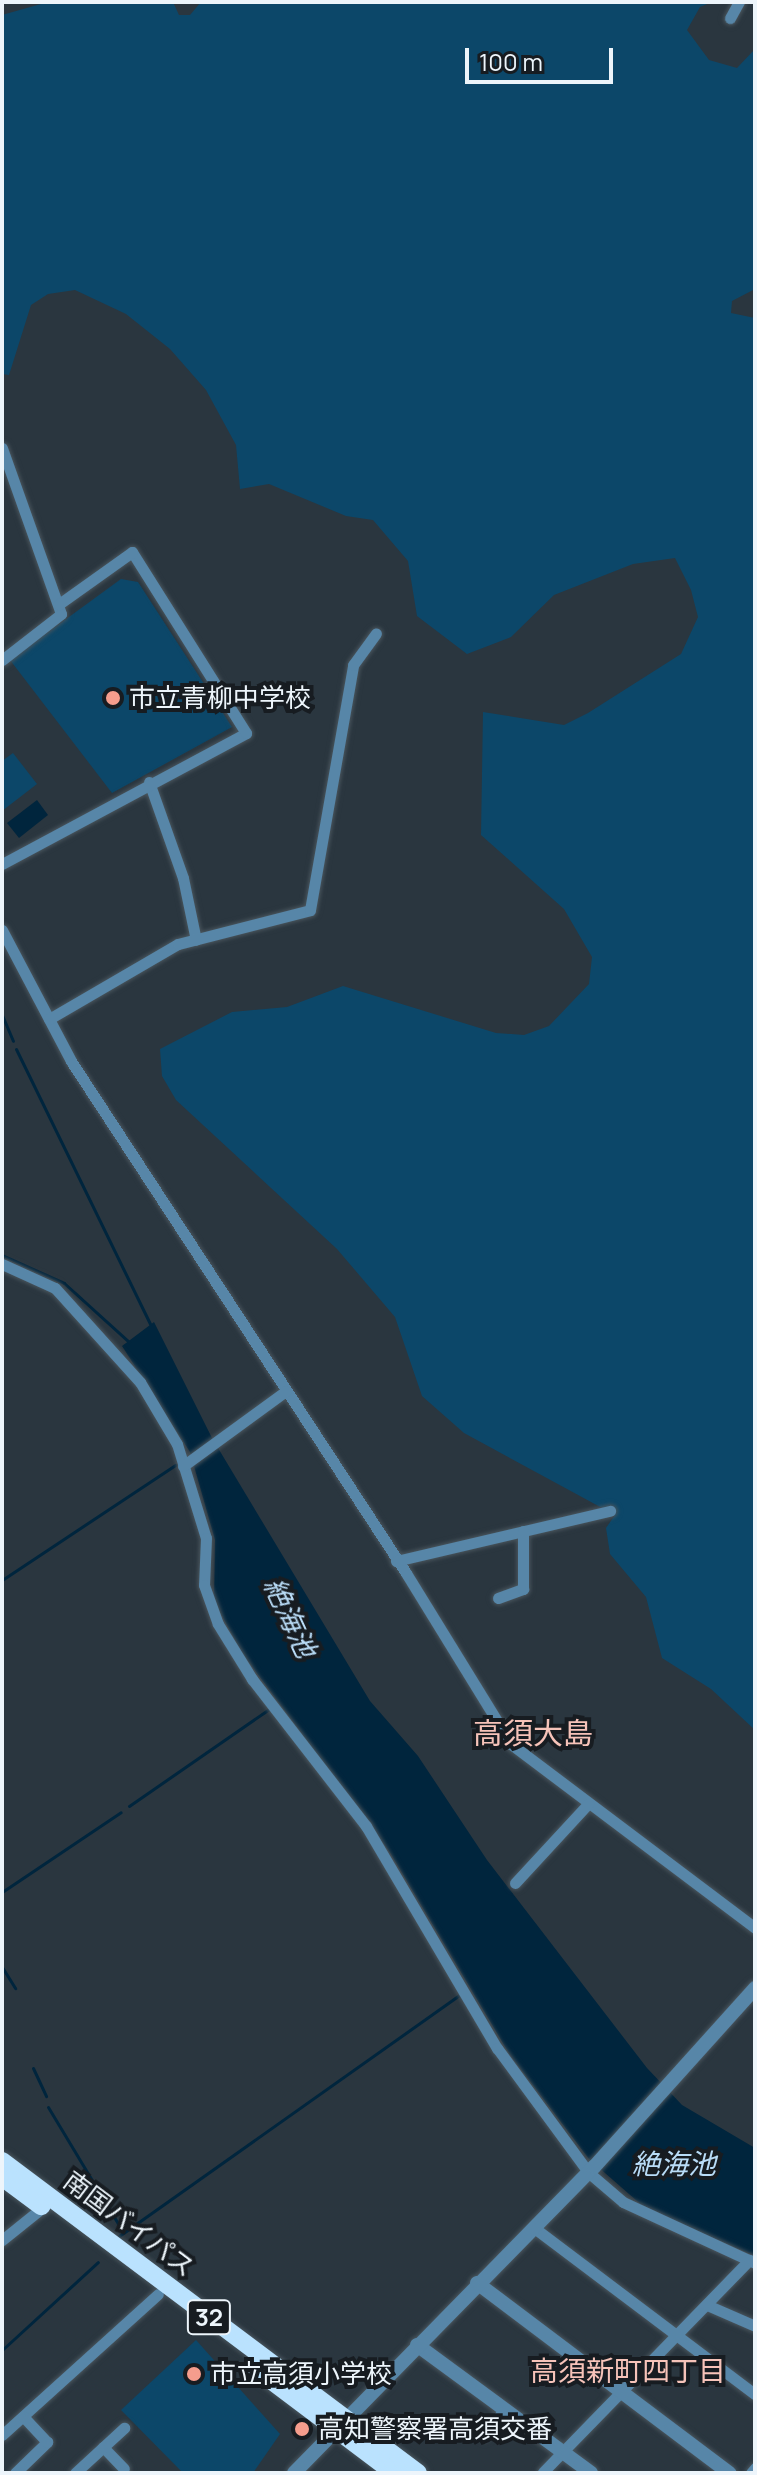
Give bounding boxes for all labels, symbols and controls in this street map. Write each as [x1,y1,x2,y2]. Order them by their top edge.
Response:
scale bar [469,32,617,82]
text: 100 m [479,45,543,78]
place label: 市立青柳中学校 [129,682,311,714]
marker: 市立青柳中学校 [104,689,122,707]
water label: 絶海池 [258,1572,324,1662]
district label: 高須大島 [473,1715,593,1751]
water label: 絶海池 [632,2146,716,2180]
street label: 南国バイパス [57,2165,201,2283]
road number: 32 [185,2297,233,2337]
district label: 高須新町四丁目 [530,2353,726,2387]
place label: 市立高須小学校 [210,2358,392,2390]
marker: 市立高須小学校 [185,2365,203,2383]
place label: 高知警察署高須交番 [318,2413,552,2445]
marker: 高知警察署高須交番 [293,2420,311,2438]

